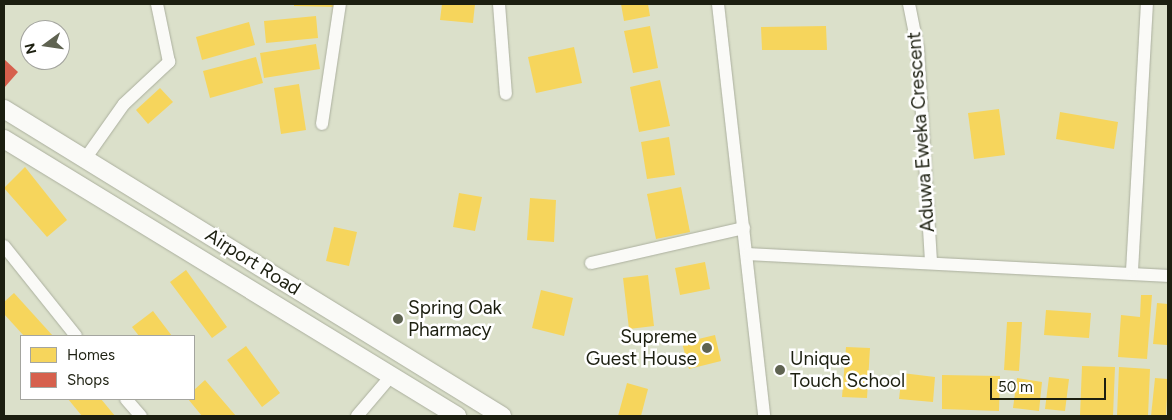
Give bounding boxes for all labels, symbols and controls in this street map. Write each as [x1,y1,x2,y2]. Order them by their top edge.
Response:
north arrow [20,20,70,70]
street label: Aduwa Eweka Crescent [903,31,939,233]
text: N [21,41,40,56]
street label: Airport Road [201,224,305,300]
place label: Spring Oak Pharmacy [408,297,502,341]
marker: Spring Oak Pharmacy [392,313,404,325]
place label: Supreme Guest House [586,326,697,370]
legend [20,335,195,400]
marker: Supreme Guest House [701,342,713,354]
text: Homes [67,346,115,364]
place label: Unique Touch School [790,348,905,392]
marker: Unique Touch School [774,364,786,376]
scale bar [992,368,1108,400]
text: Shops [67,371,109,389]
text: 50 m [998,378,1033,396]

